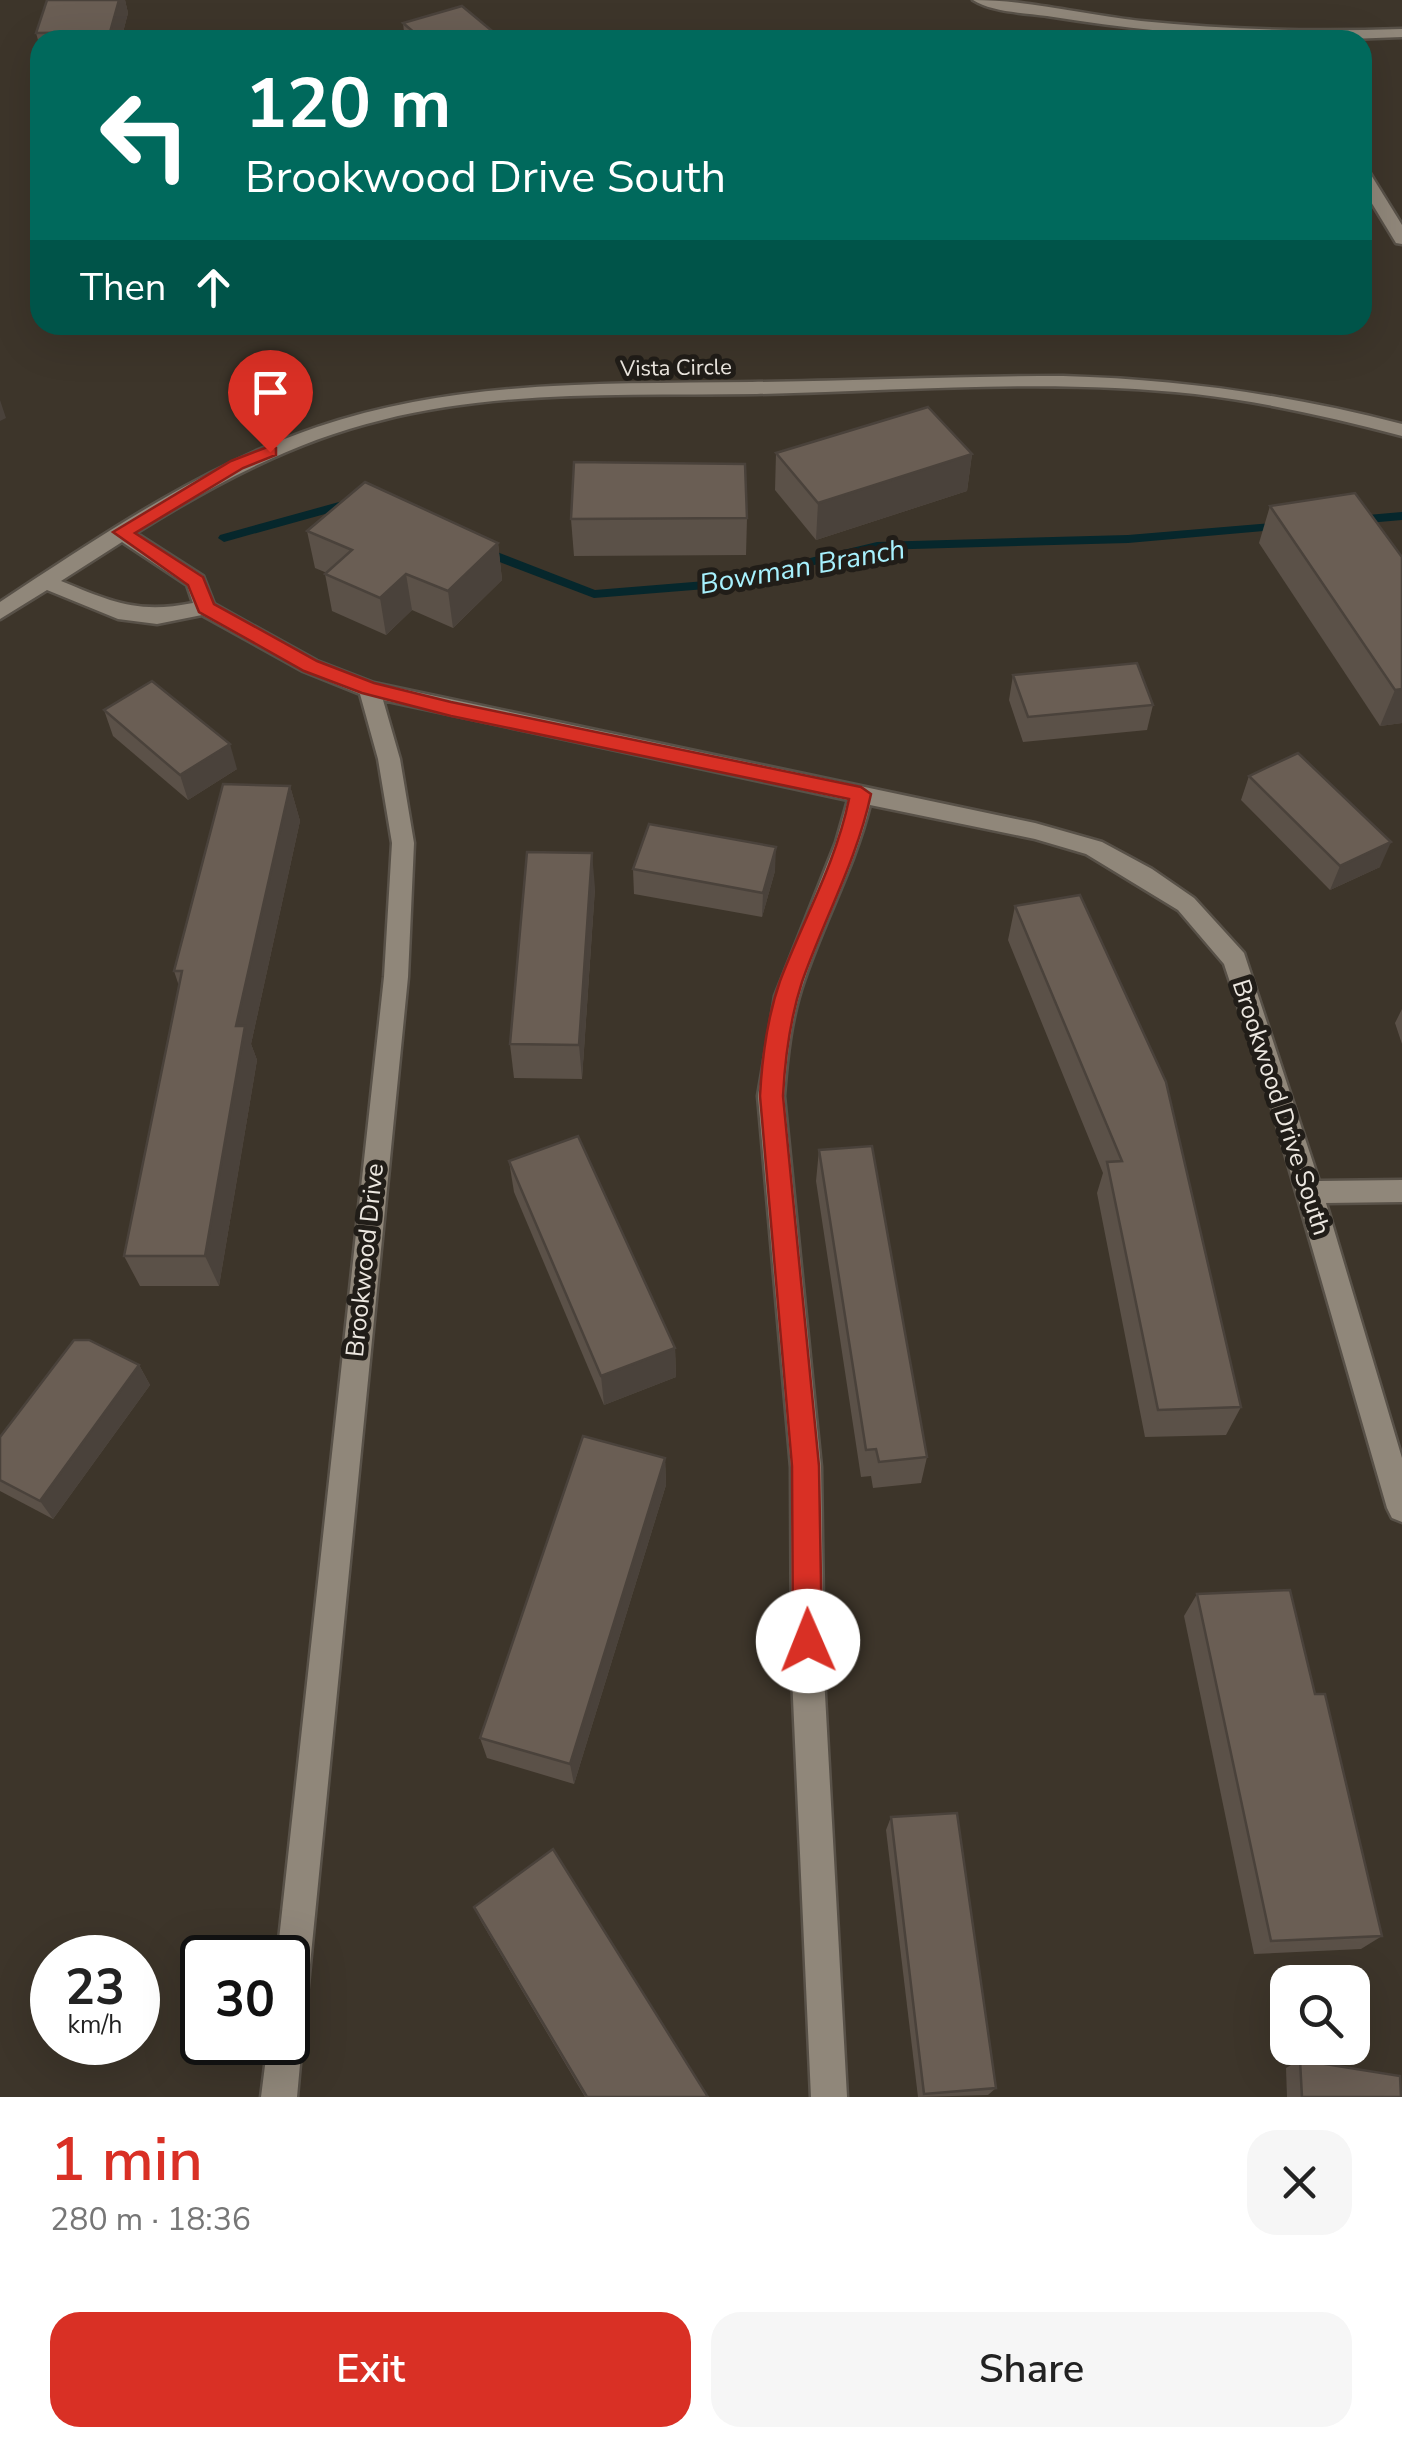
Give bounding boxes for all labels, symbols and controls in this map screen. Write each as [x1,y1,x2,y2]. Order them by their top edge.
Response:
text: 120 m [245,56,451,152]
icon: left [80,70,210,200]
text: Brookwood Drive South [245,147,726,208]
icon: ahead [186,260,241,315]
text: Then [80,262,166,313]
pin [228,350,313,453]
street label: Vista Circle [619,352,732,384]
icon: arrive [243,365,298,420]
water label: Bowman Branch [696,530,908,604]
street label: Brookwood Drive South [1224,975,1339,1240]
street label: Brookwood Drive [338,1162,392,1359]
position arrow [756,1589,860,1693]
speed limit sign: 30 [180,1935,310,2065]
text: 23 [65,1953,125,2022]
map controls [1270,1965,1370,2065]
button: search [1270,1965,1370,2065]
text: km/h [67,2008,123,2042]
text: 1 min [50,2119,203,2201]
button: close [1247,2130,1352,2235]
text: 280 m · 18:36 [50,2198,251,2241]
button: Exit [50,2312,691,2427]
button: Share [711,2312,1352,2427]

